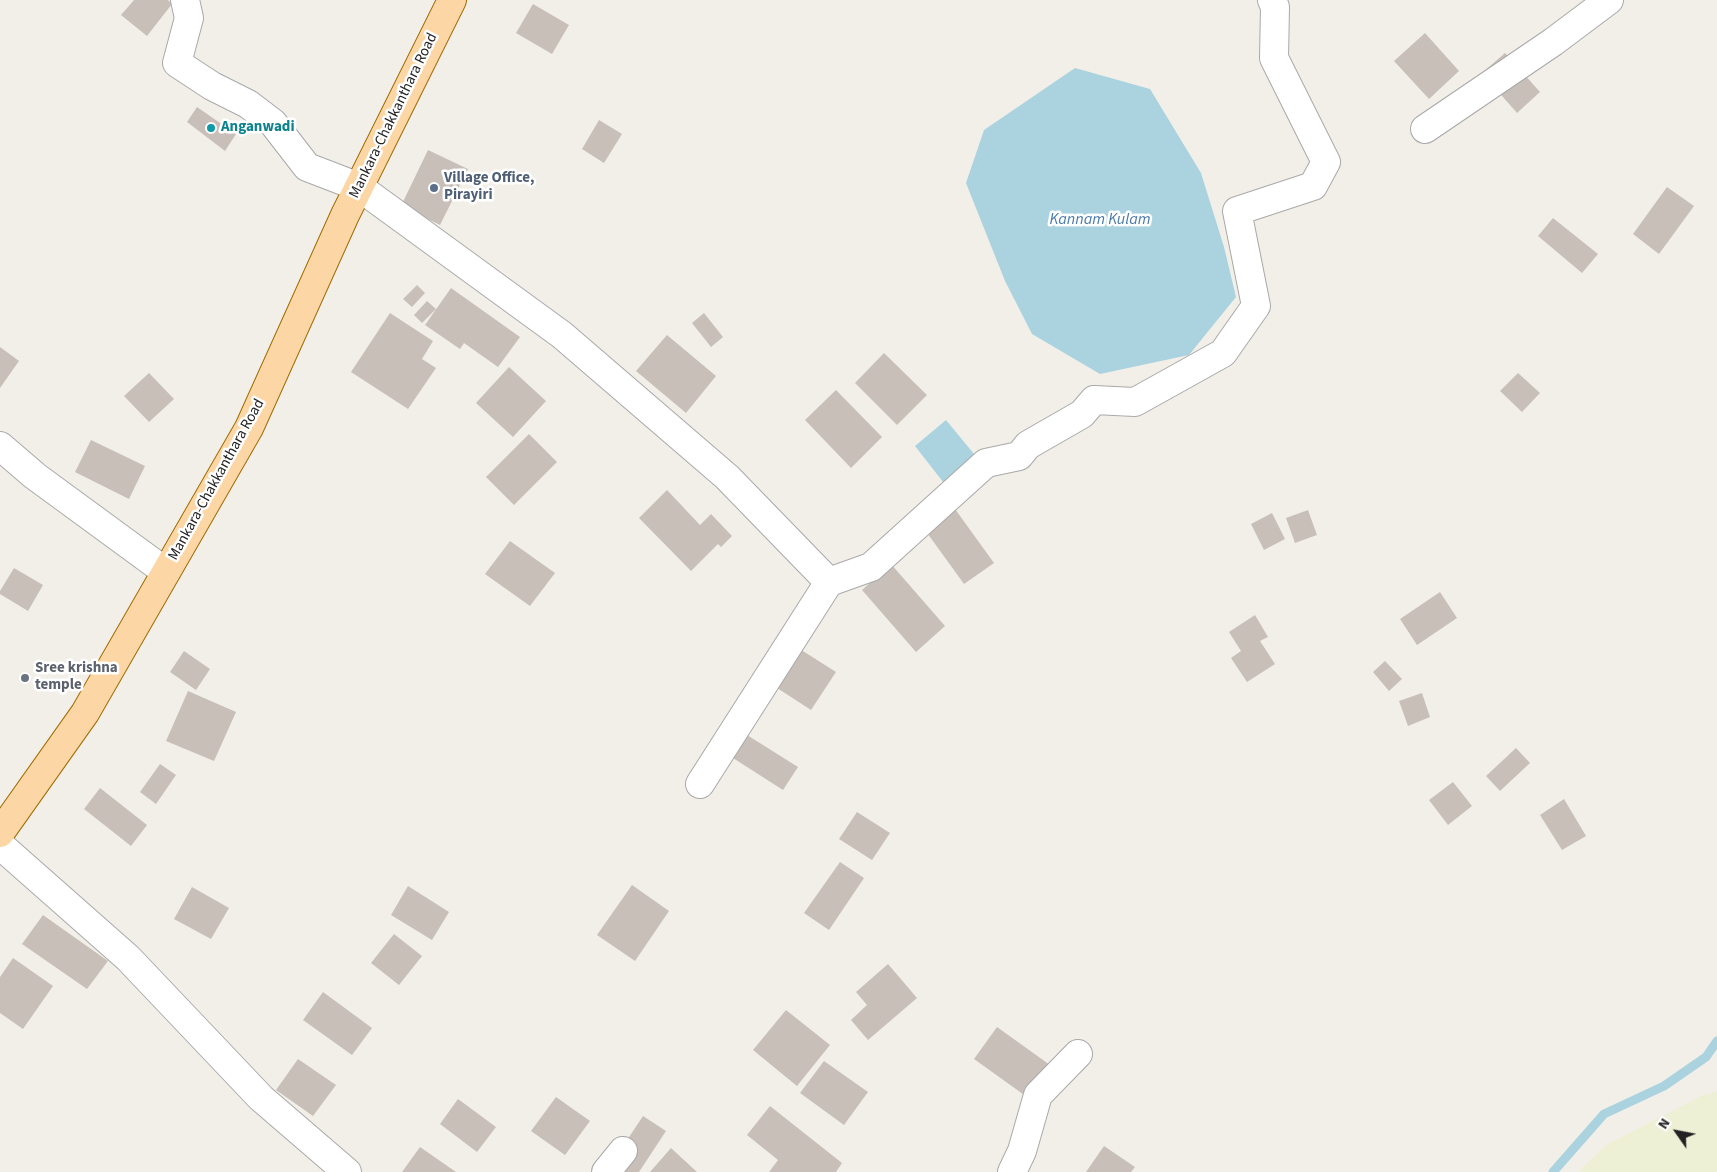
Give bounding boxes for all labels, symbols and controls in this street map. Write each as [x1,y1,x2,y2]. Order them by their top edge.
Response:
street label: Mankara-Chakkanthara Road [346,30,442,202]
place label: Anganwadi [221,119,295,137]
marker: Anganwadi [205,122,217,134]
place label: Village Office, Pirayiri [444,170,535,205]
marker: Village Office, Pirayiri [428,182,440,194]
water label: Kannam Kulam [1049,210,1151,230]
street label: Mankara-Chakkanthara Road [165,396,269,564]
place label: Sree krishna temple [35,660,118,695]
marker: Sree krishna temple [19,672,31,684]
north arrow [1652,1107,1702,1157]
text: N [1653,1114,1675,1133]

